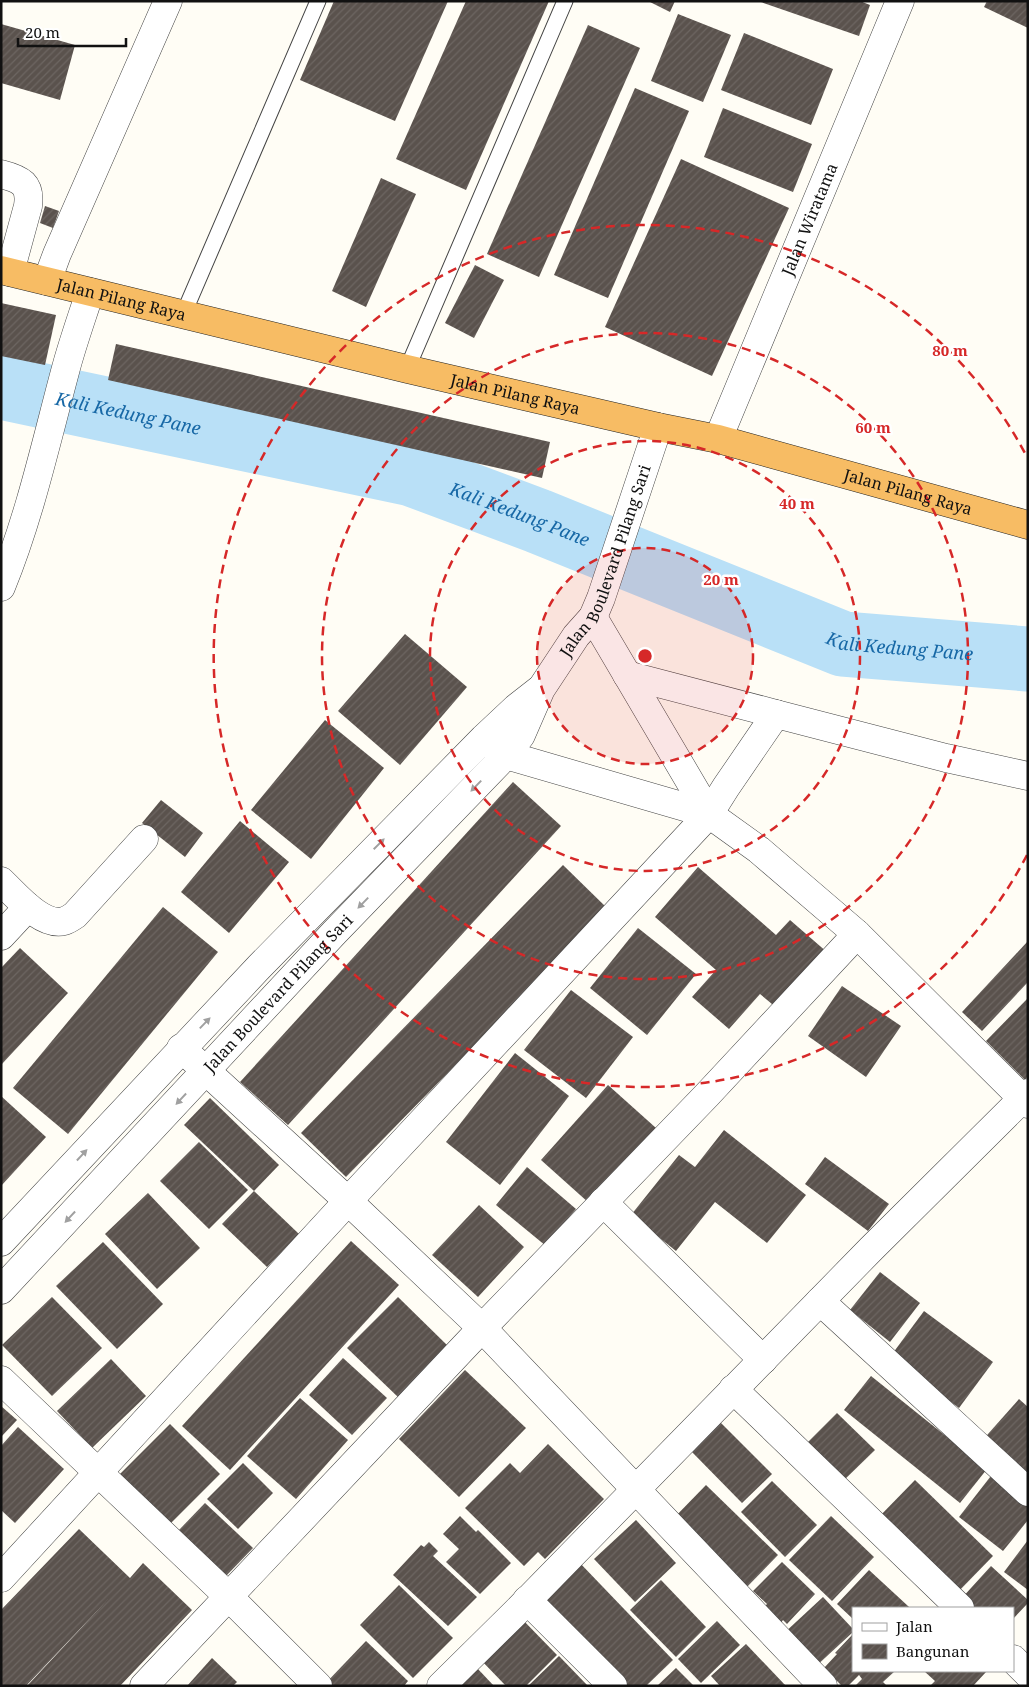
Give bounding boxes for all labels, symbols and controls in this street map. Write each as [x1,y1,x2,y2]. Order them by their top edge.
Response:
scale bar [18,15,125,47]
text: 20 m [25,22,60,42]
street label: Jalan Wiratama [776,160,843,280]
street label: Jalan Pilang Raya [54,273,188,326]
text: 80 m [932,340,968,360]
street label: Jalan Pilang Raya [447,368,582,420]
water label: Kali Kedung Pane [53,386,203,440]
text: 60 m [855,417,891,437]
street label: Jalan Boulevard Pilang Sari [554,462,656,662]
street label: Jalan Pilang Raya [840,463,975,520]
water label: Kali Kedung Pane [446,476,593,552]
text: 40 m [779,493,815,513]
text: 20 m [703,569,739,589]
water label: Kali Kedung Pane [822,625,974,666]
centre of rings [636,647,654,665]
one-way arrow [470,780,482,792]
one-way arrow [373,839,385,851]
one-way arrow [357,897,369,909]
street label: Jalan Boulevard Pilang Sari [198,909,357,1078]
one-way arrow [199,1018,211,1030]
one-way arrow [175,1092,187,1104]
one-way arrow [76,1150,88,1162]
one-way arrow [64,1211,76,1223]
legend [852,1607,1014,1672]
text: Jalan [895,1616,933,1636]
text: Bangunan [896,1641,970,1661]

